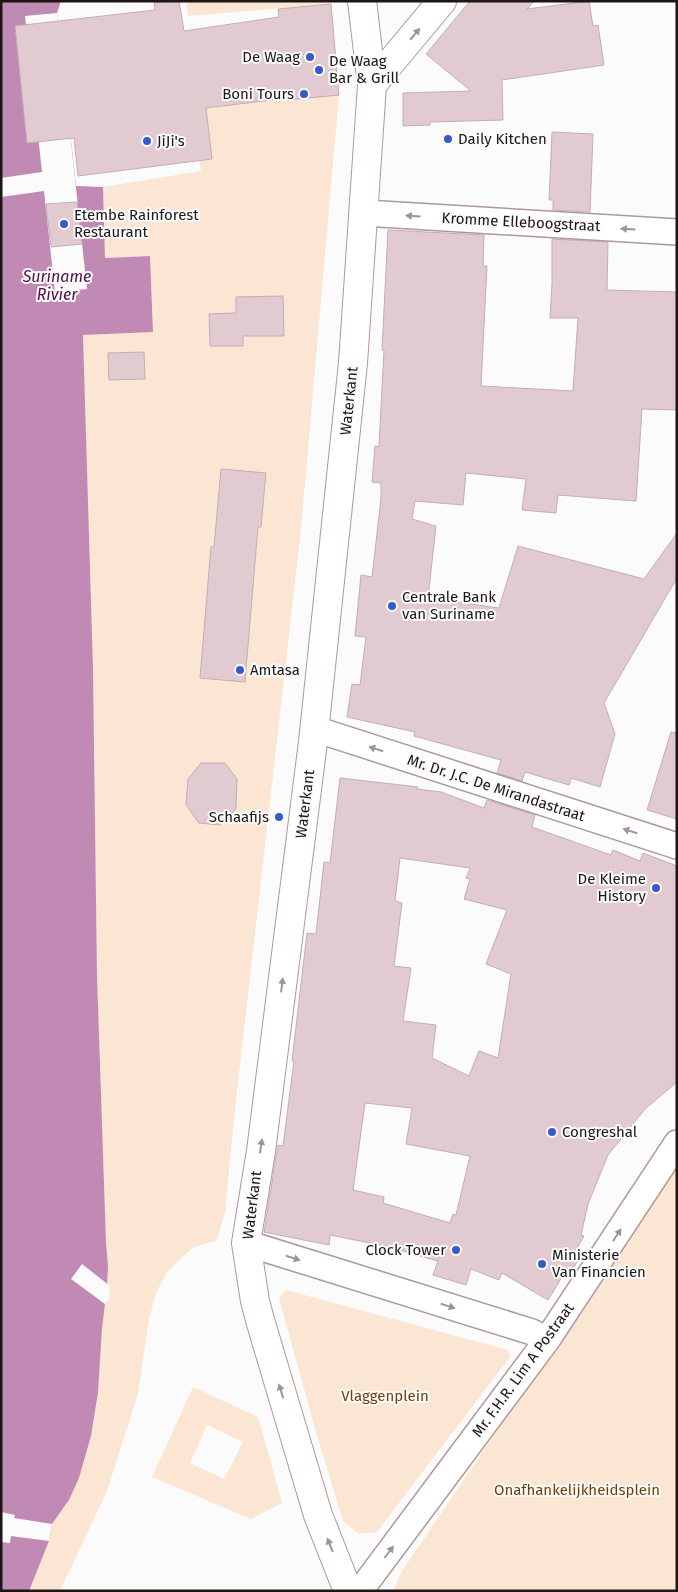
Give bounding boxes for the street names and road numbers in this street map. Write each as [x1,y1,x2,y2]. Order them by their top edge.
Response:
street label: Kromme Elleboogstraat [441,209,601,235]
street label: Waterkant [336,365,362,436]
street label: Mr. Dr. J.C. De Mirandastraat [405,751,588,825]
street label: Waterkant [292,768,318,839]
street label: Waterkant [239,1169,265,1240]
street label: Mr. F.H.R. Lim A Postraat [468,1299,578,1441]

